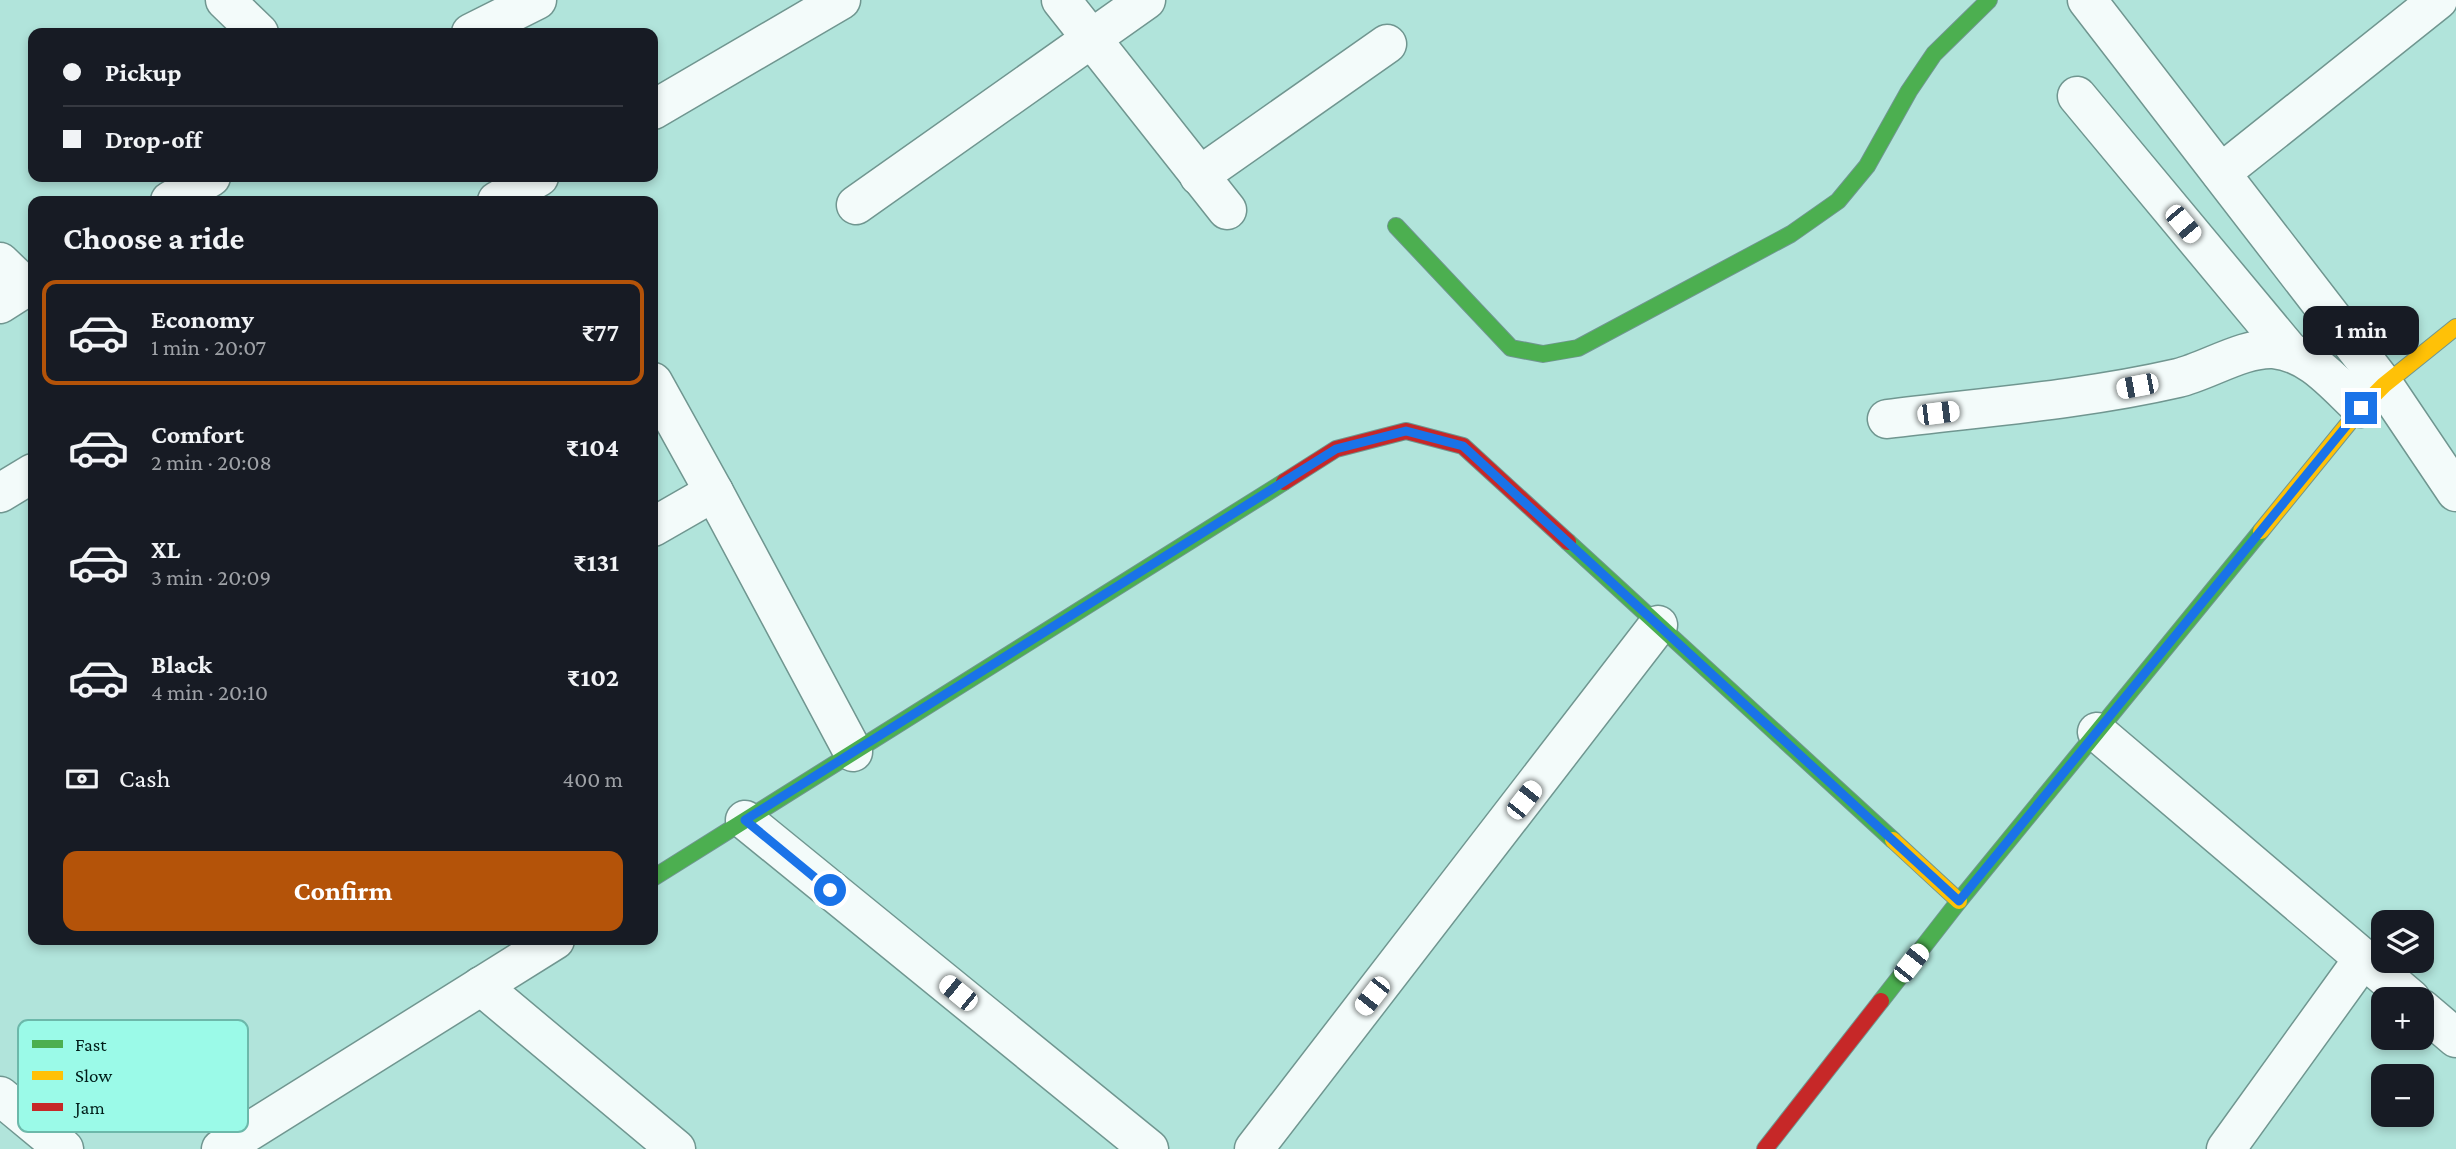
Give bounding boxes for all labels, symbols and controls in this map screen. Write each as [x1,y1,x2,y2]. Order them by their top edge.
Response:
text: Pickup [105,58,182,87]
text: Drop-off [105,125,202,154]
car [2162,201,2205,247]
text: Choose a ride [63,220,244,256]
icon: car [67,301,130,364]
text: Economy [151,305,254,334]
callout: 1 min [2303,306,2419,356]
text: 1 min [2335,317,2387,343]
text: ₹77 [581,318,619,347]
text: 1 min · 20:07 [151,334,266,360]
car [2115,372,2160,400]
route end [2345,392,2377,424]
car [1916,400,1961,426]
icon: car [67,416,130,479]
text: Comfort [151,420,244,449]
text: ₹104 [566,433,619,462]
text: 2 min · 20:08 [151,449,272,475]
icon: car [67,531,130,594]
text: XL [151,535,180,564]
text: ₹131 [573,548,619,577]
text: 3 min · 20:09 [151,564,271,590]
icon: car [67,646,130,709]
text: Black [151,650,212,679]
text: ₹102 [567,663,619,692]
text: 4 min · 20:10 [151,679,268,705]
icon: cash [63,760,101,798]
text: Cash [119,764,170,793]
text: 400 m [562,766,623,792]
car [1503,777,1546,823]
button: Confirm [63,851,623,931]
route start [814,874,846,906]
map controls [2371,910,2434,1127]
button: layers [2371,910,2434,973]
car [1890,940,1933,986]
car [936,972,981,1014]
car [1351,973,1394,1019]
button: + [2371,987,2434,1050]
legend [18,1020,248,1132]
text: Fast [75,1034,107,1055]
button: − [2371,1064,2434,1127]
text: Slow [75,1065,112,1086]
text: Jam [73,1097,105,1118]

